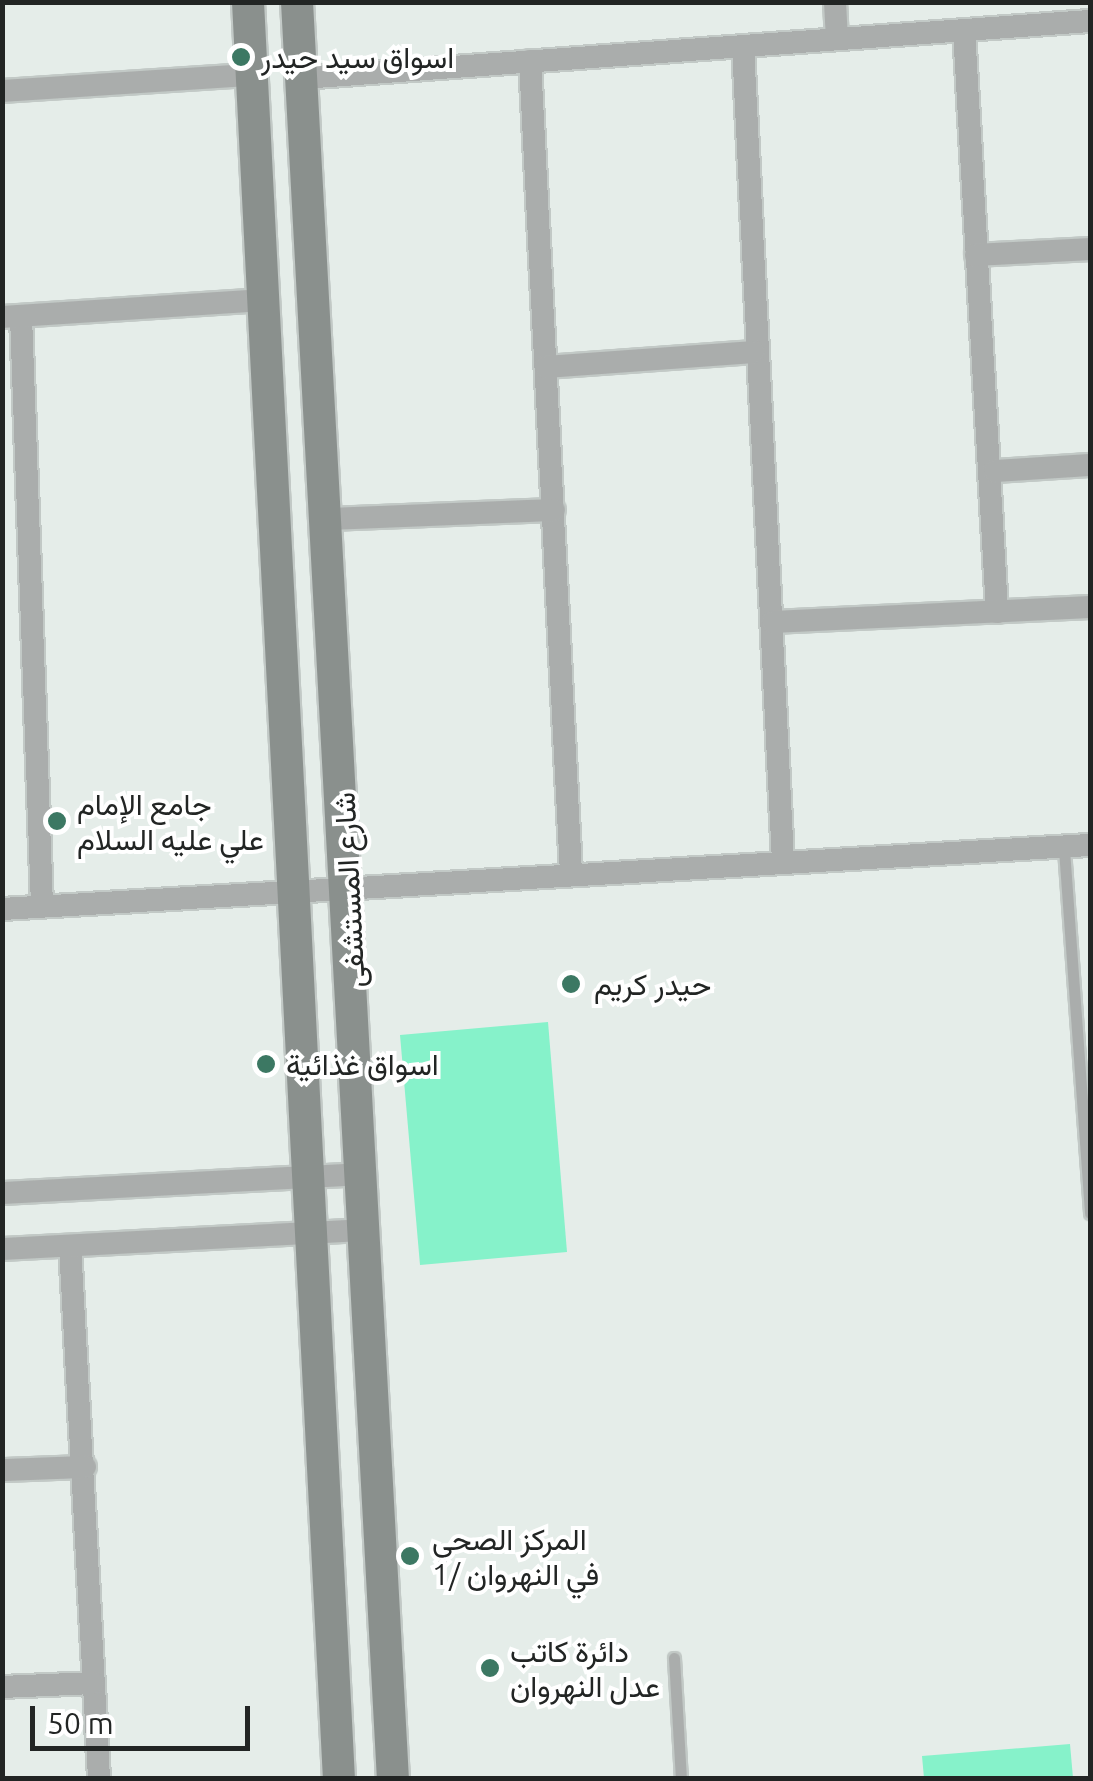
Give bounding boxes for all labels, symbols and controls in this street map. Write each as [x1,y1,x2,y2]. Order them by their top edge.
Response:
place label: اسواق سيد حيدر [261,39,454,75]
marker: اسواق سيد حيدر [230,46,252,68]
place label: جامع الإمام علي عليه السلام [77,786,264,856]
street label: شارع المستشفى [326,791,372,989]
marker: جامع الإمام علي عليه السلام [46,810,68,832]
place label: حيدر كريم [594,966,711,1002]
marker: حيدر كريم [558,971,584,997]
place label: اسواق غذائية [286,1046,439,1082]
marker: اسواق غذائية [255,1053,277,1075]
place label: المركز الصحي في النهروان /1 [432,1521,599,1592]
marker: المركز الصحي في النهروان /1 [397,1543,423,1569]
place label: دائرة كاتب عدل النهروان [510,1633,660,1704]
marker: دائرة كاتب عدل النهروان [479,1657,501,1679]
scale bar [35,1686,255,1748]
text: 50 m [47,1706,114,1740]

